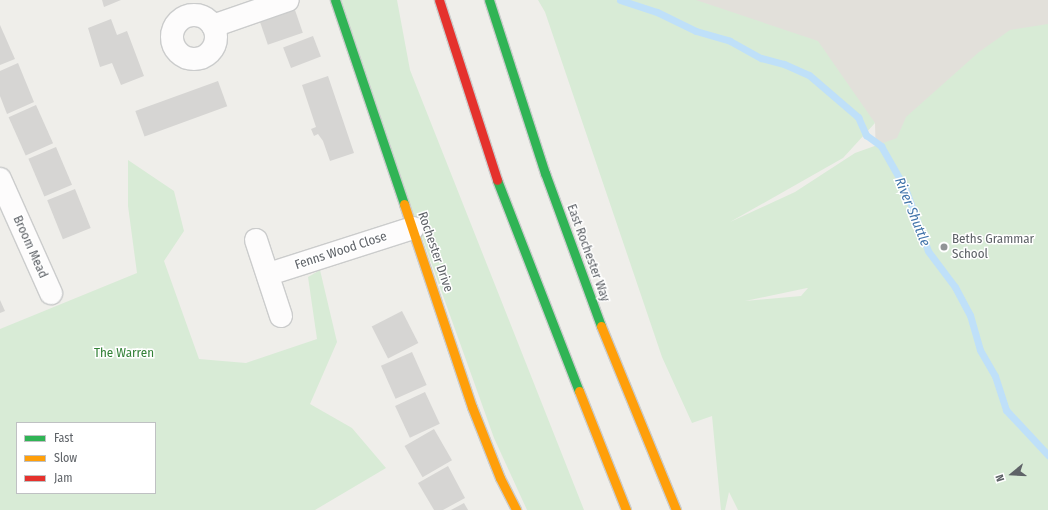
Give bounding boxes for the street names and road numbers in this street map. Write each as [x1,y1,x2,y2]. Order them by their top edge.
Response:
street label: East Rochester Way [563,202,613,304]
street label: Rochester Drive [414,210,456,294]
street label: Broom Mead [9,213,51,281]
street label: Fenns Wood Close [293,229,389,273]

